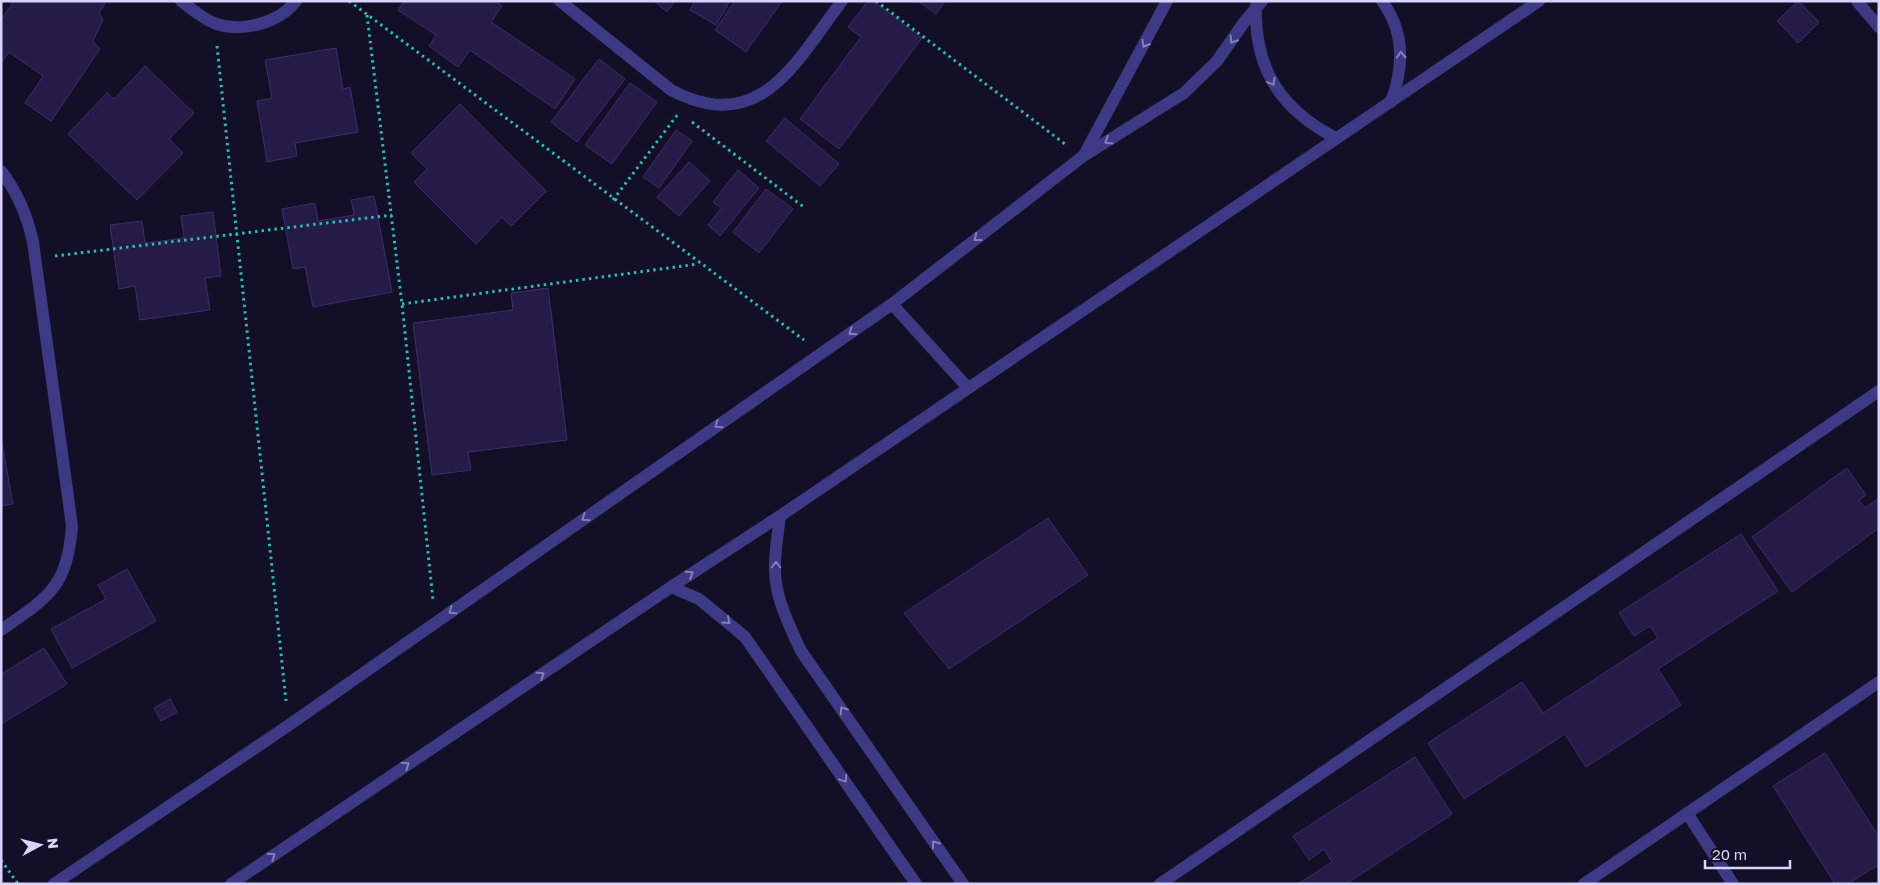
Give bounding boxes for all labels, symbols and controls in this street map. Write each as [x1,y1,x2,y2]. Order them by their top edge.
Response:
one-way arrow [1230,34,1239,44]
one-way arrow [1141,39,1151,48]
one-way arrow [1395,50,1406,58]
one-way arrow [1266,76,1276,85]
one-way arrow [1104,135,1113,144]
one-way arrow [974,232,983,241]
one-way arrow [848,326,857,335]
one-way arrow [715,419,724,428]
one-way arrow [581,512,591,521]
one-way arrow [771,561,781,569]
one-way arrow [685,571,694,580]
one-way arrow [448,605,458,614]
one-way arrow [721,615,730,624]
one-way arrow [536,671,545,681]
one-way arrow [840,706,849,716]
one-way arrow [401,762,410,772]
one-way arrow [838,773,847,783]
north arrow [15,820,65,870]
text: N [44,837,62,850]
scale bar [1705,838,1790,870]
one-way arrow [932,840,941,850]
text: 20 m [1712,845,1747,863]
one-way arrow [266,853,275,863]

